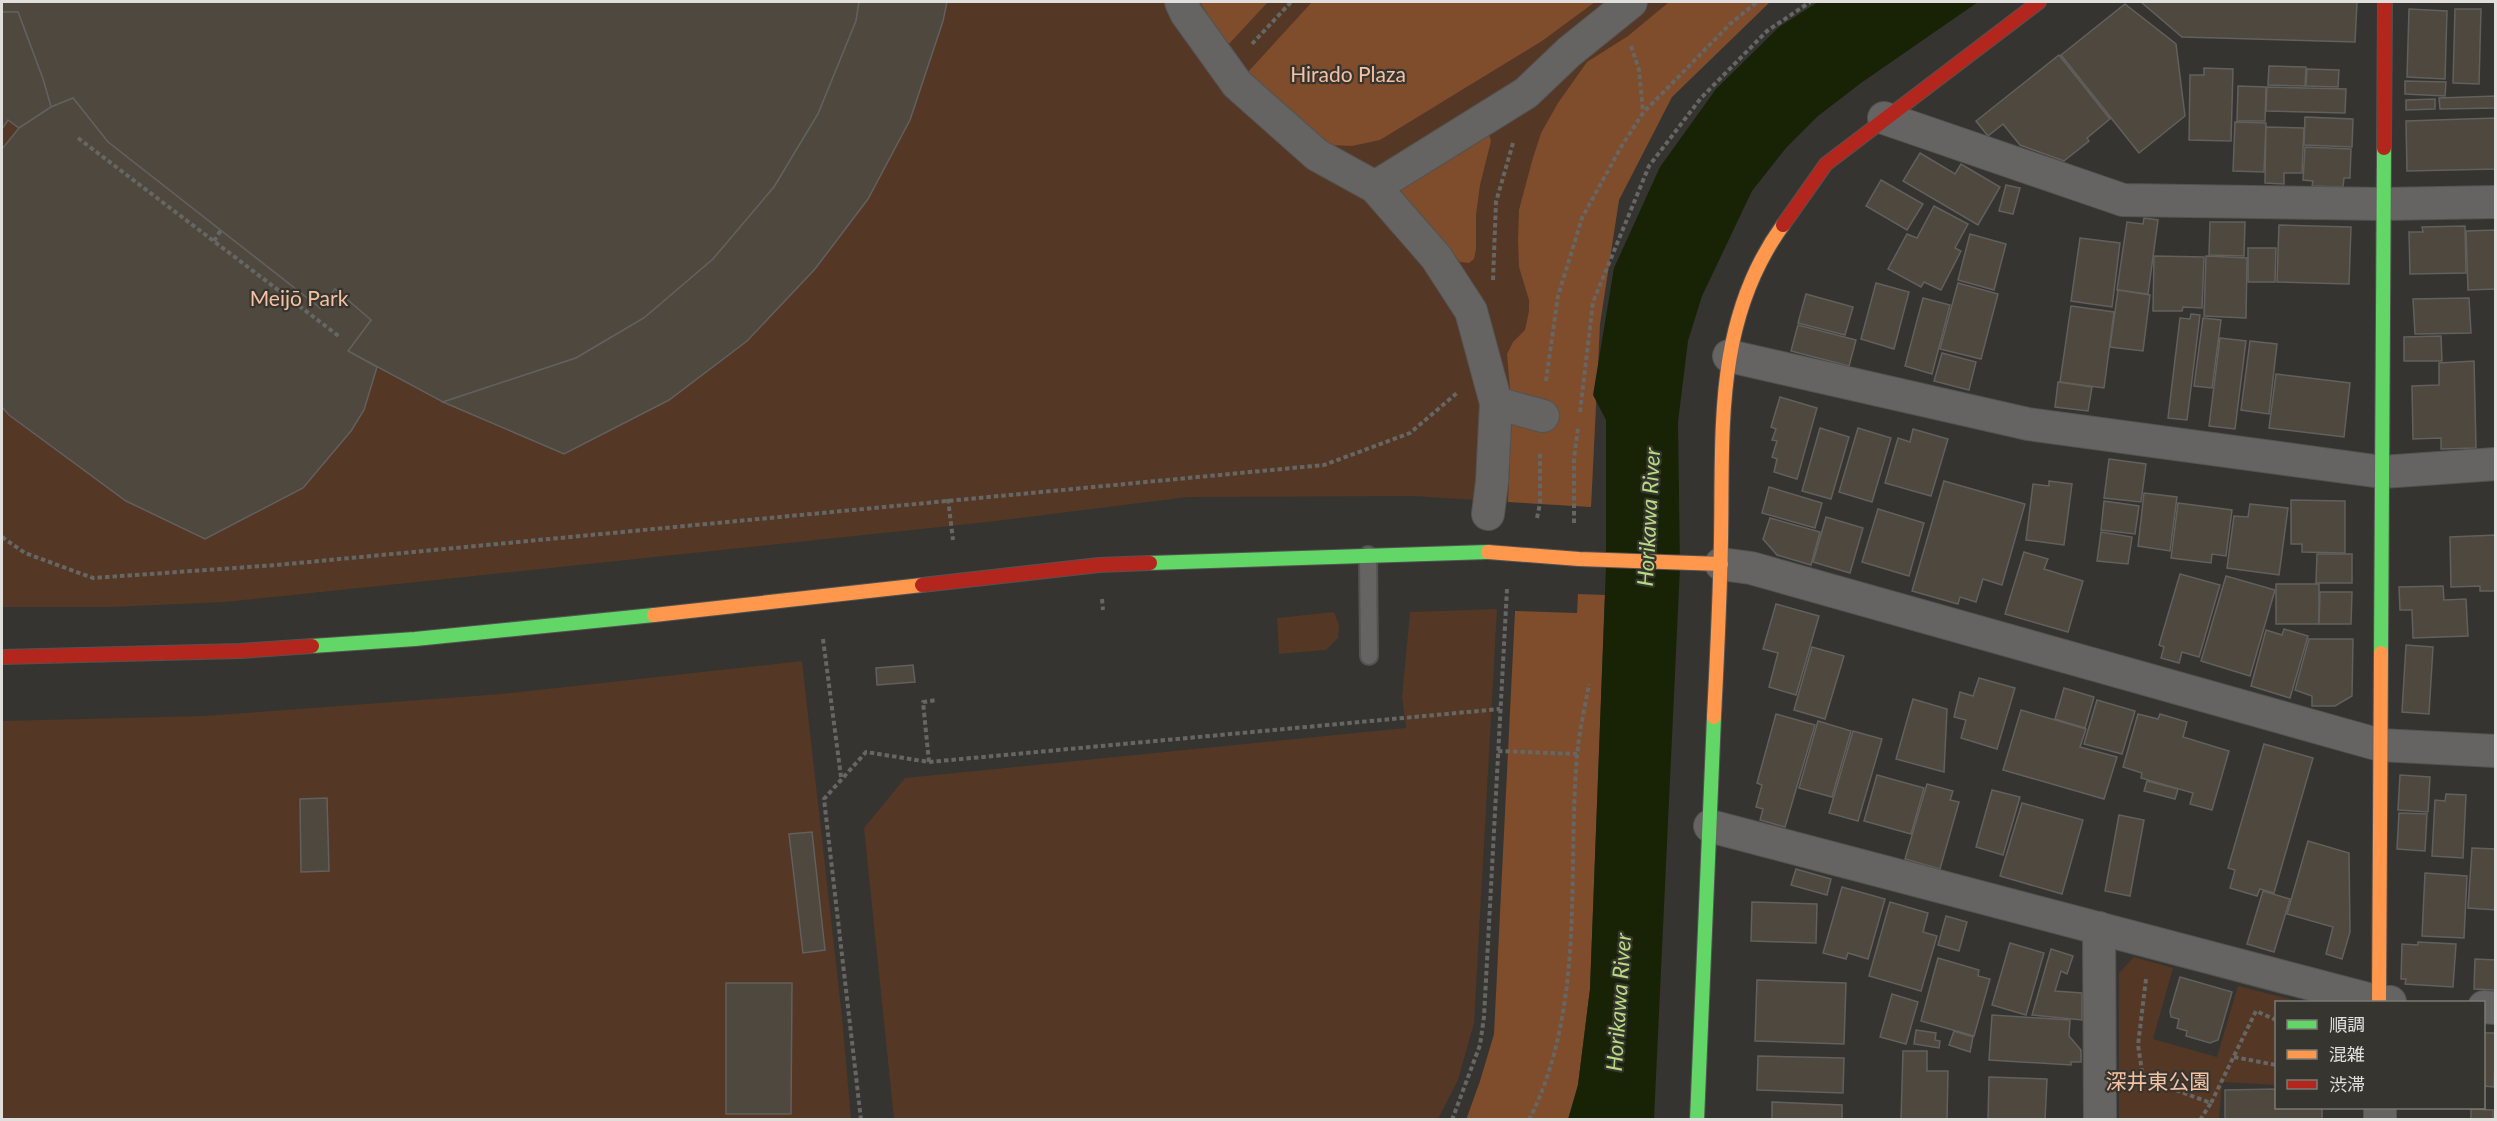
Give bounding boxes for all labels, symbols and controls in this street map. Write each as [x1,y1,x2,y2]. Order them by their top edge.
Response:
park label: Hirado Plaza [1290,61,1406,86]
park label: Meijō Park [250,285,349,310]
water label: Horikawa River [1631,447,1665,587]
water label: Horikawa River [1600,931,1636,1072]
legend [2275,1001,2485,1109]
text: 順調 [2329,1013,2365,1035]
text: 混雑 [2329,1043,2365,1065]
park label: 深井東公園 [2106,1068,2211,1093]
text: 渋滞 [2329,1073,2365,1095]

